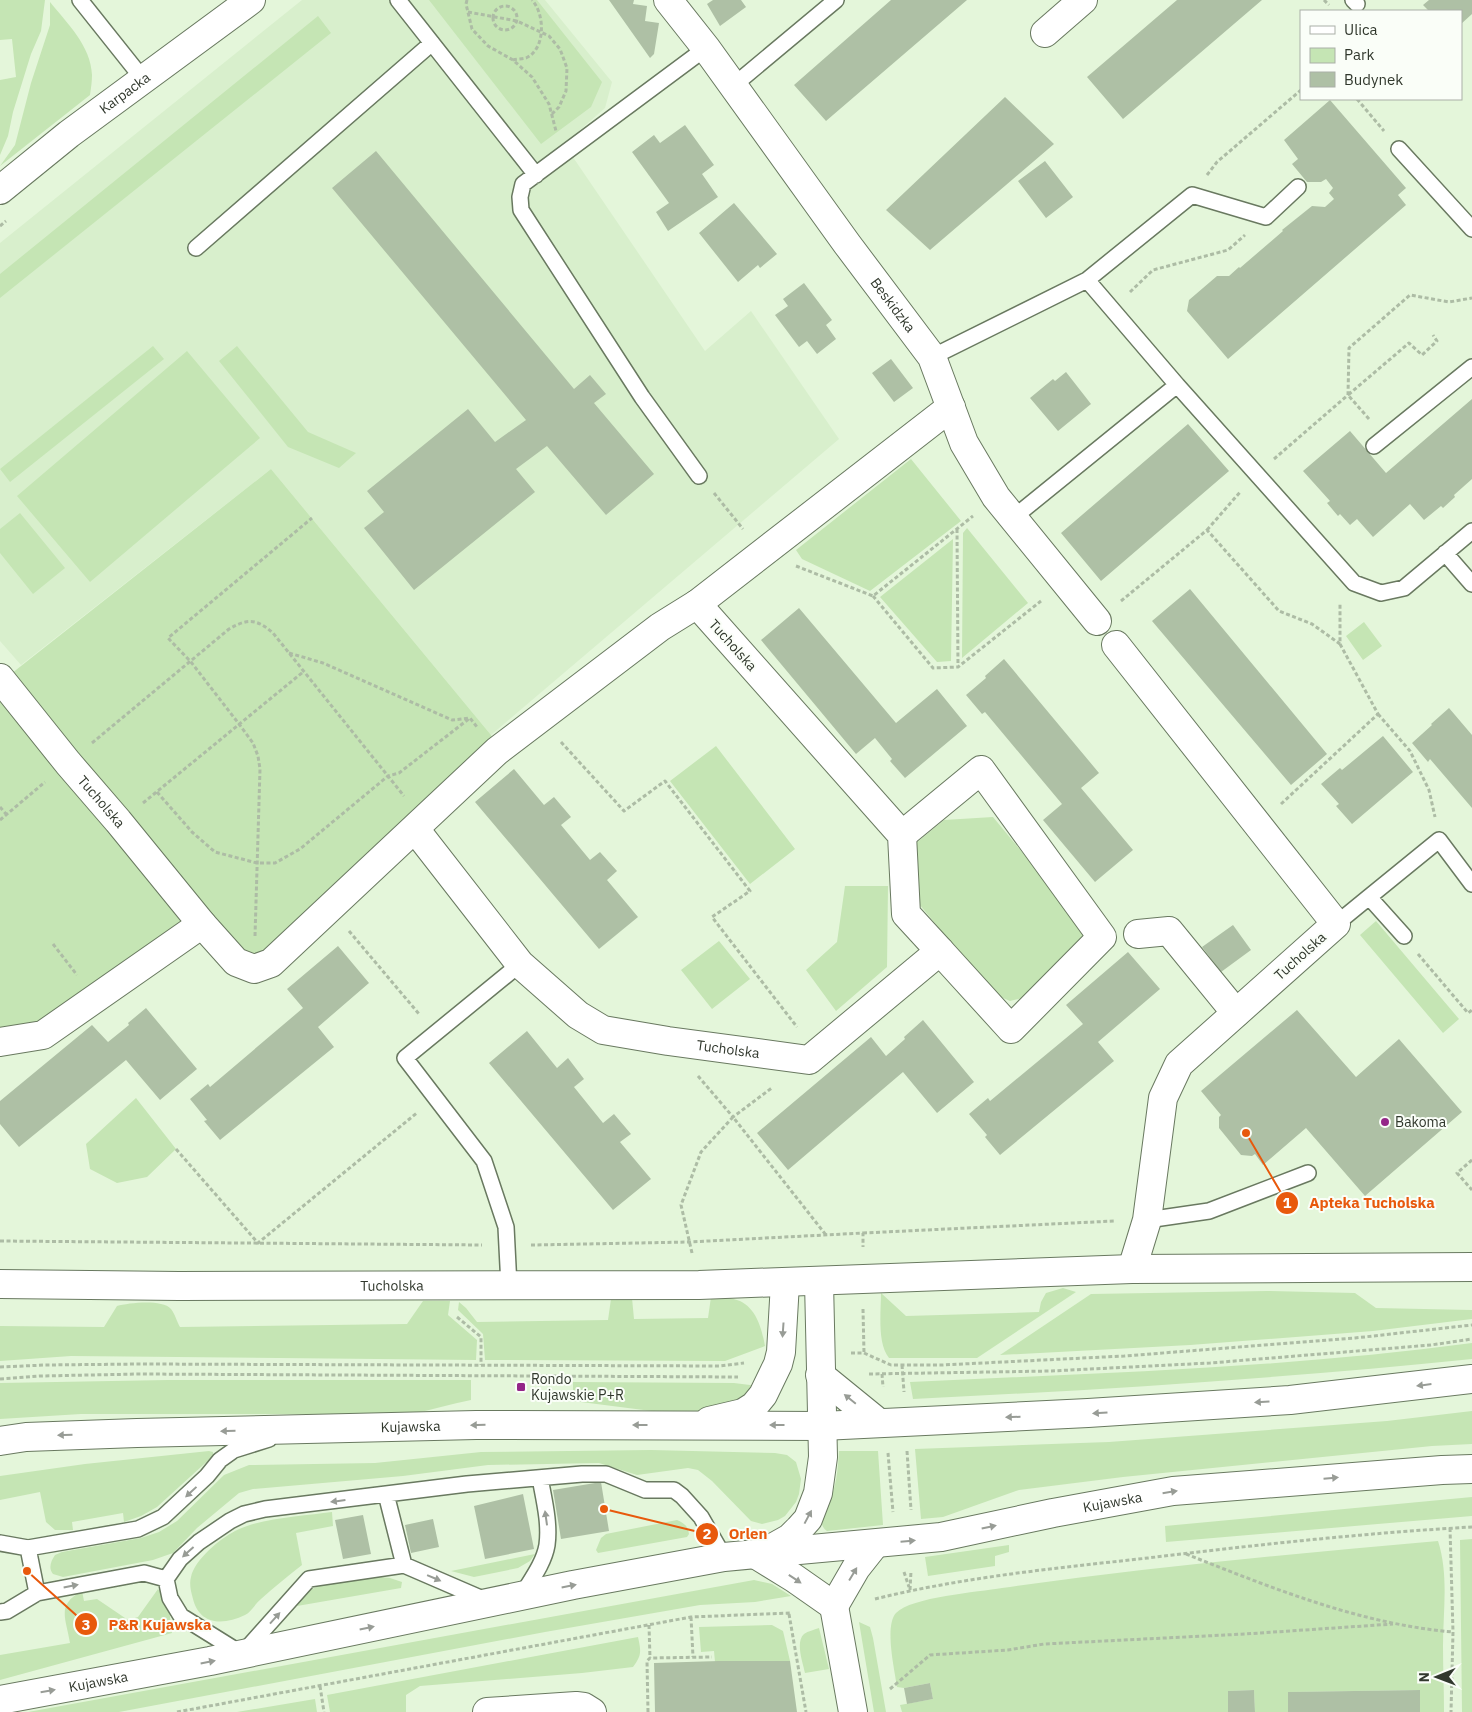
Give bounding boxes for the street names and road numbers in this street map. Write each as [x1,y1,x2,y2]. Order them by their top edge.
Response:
street label: Karpacka [96,68,154,118]
street label: Beskidzka [866,274,920,336]
street label: Tucholska [705,615,761,675]
street label: Tucholska [74,772,129,832]
street label: Tucholska [1270,928,1330,984]
street label: Tucholska [695,1036,761,1062]
street label: Tucholska [360,1277,424,1295]
street label: Kujawska [380,1417,441,1436]
street label: Kujawska [1081,1488,1144,1516]
street label: Kujawska [67,1667,130,1696]

